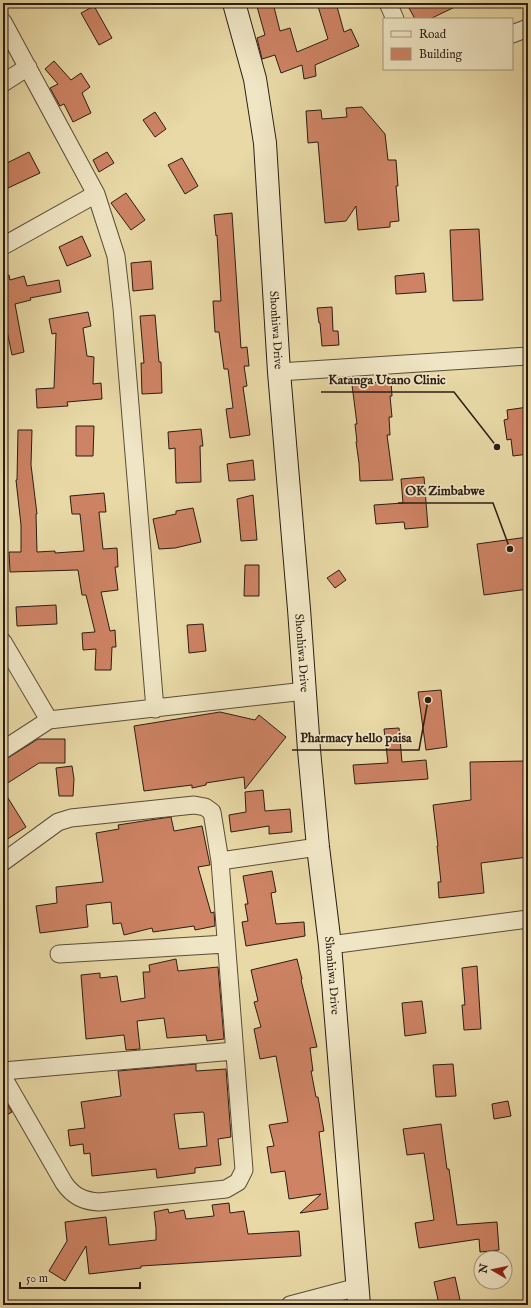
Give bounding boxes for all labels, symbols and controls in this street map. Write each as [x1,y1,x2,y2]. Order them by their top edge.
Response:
legend [383,18,513,70]
text: Road [419,27,447,42]
text: Building [419,47,463,62]
street label: Shonhiwa Drive [266,290,286,370]
callout: Katanga Utano Clinic [321,367,454,392]
text: Katanga Utano Clinic [328,372,446,389]
callout: OK Zimbabwe [398,478,493,503]
text: OK Zimbabwe [405,483,485,500]
street label: Shonhiwa Drive [291,613,312,693]
callout: Pharmacy hello paisa [292,725,419,750]
text: Pharmacy hello paisa [300,730,412,747]
street label: Shonhiwa Drive [321,936,343,1016]
north arrow [473,1250,513,1290]
text: N [476,1262,492,1275]
scale bar [20,1264,140,1290]
text: 50 m [26,1271,48,1286]

